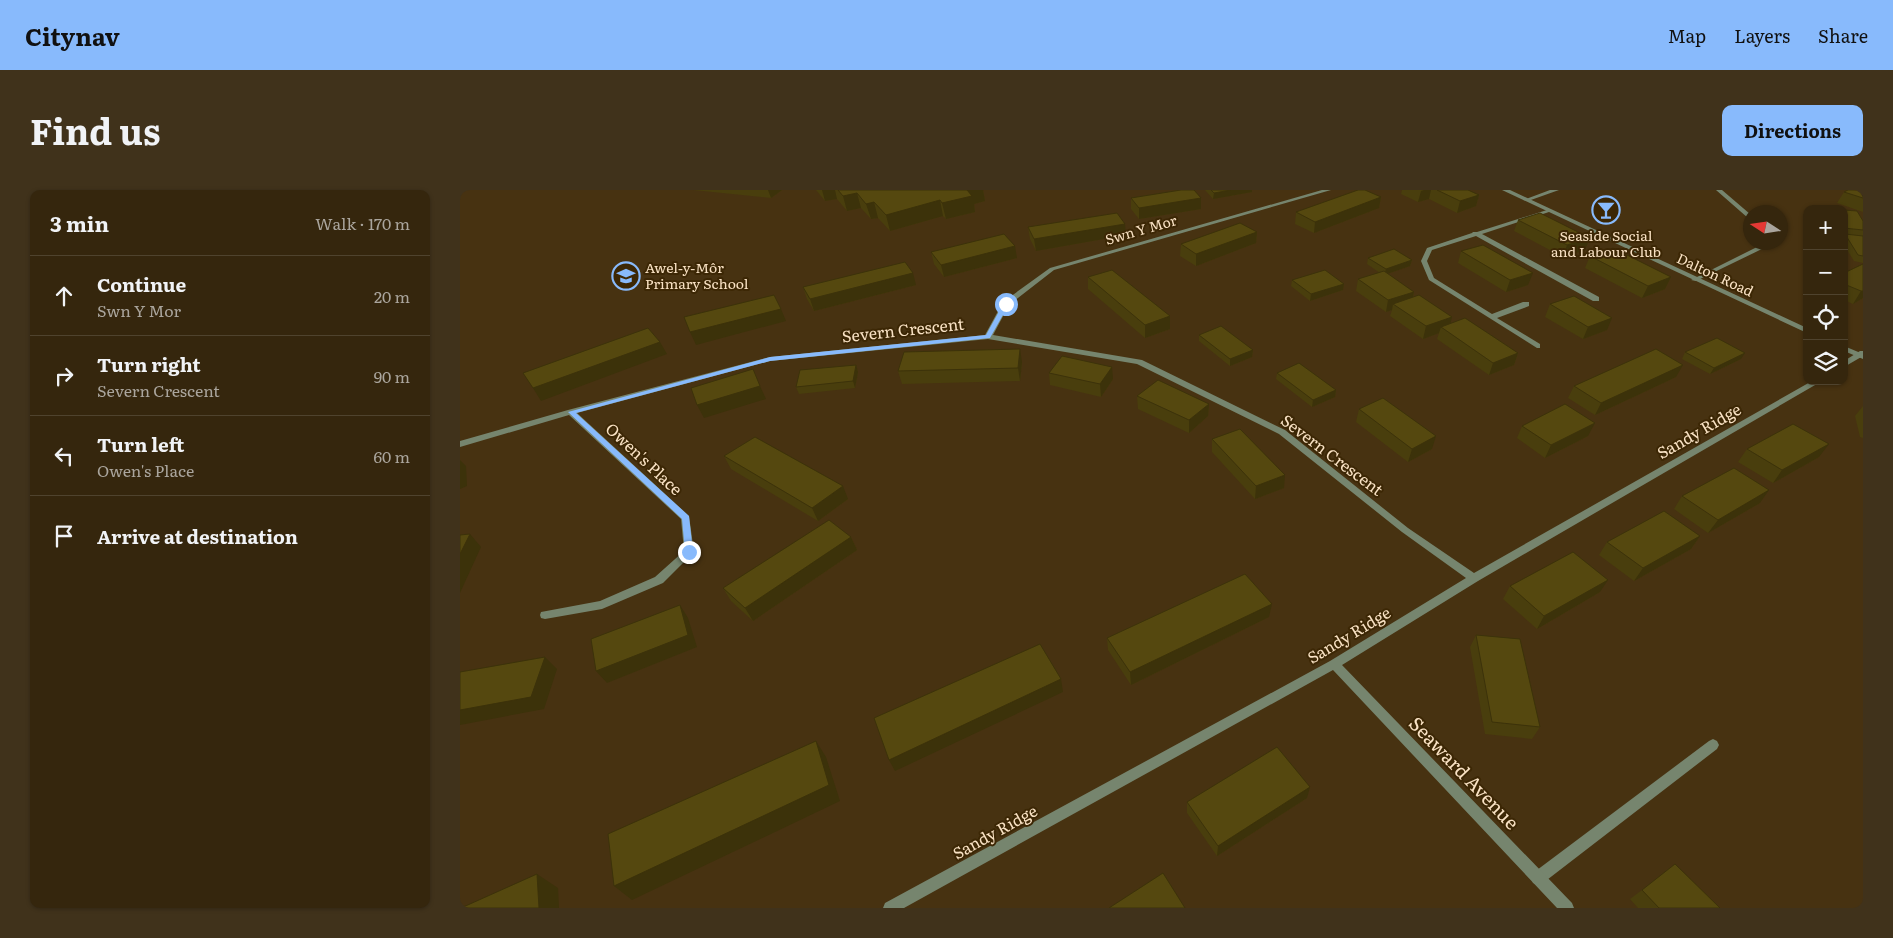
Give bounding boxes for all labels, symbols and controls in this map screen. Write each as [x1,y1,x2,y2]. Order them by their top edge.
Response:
text: Citynav [25,18,120,53]
text: Map [1668,22,1706,49]
text: Layers [1734,22,1790,49]
text: Share [1818,22,1868,49]
text: Find us [30,104,160,156]
button: Directions [1722,105,1863,156]
bar icon: Seaside Social and Labour Club [1591,195,1621,225]
north arrow [1743,205,1788,250]
map controls [1803,205,1848,385]
button: + [1803,205,1848,250]
text: 3 min [50,207,109,238]
street label: Swn Y Mor [1103,209,1179,249]
text: Walk · 170 m [315,211,410,235]
place label: Seaside Social and Labour Club [1551,225,1661,261]
street label: Dalton Road [1674,248,1757,301]
button: − [1803,250,1848,295]
place label: Awel-y-Môr Primary School [645,257,749,293]
school or university icon: Awel-y-Môr Primary School [611,261,641,291]
text: Continue [97,270,186,298]
icon: ahead [50,282,78,310]
text: 20 m [374,284,410,308]
route start [995,293,1018,316]
button: locate [1803,295,1848,340]
text: Swn Y Mor [97,298,181,322]
street label: Severn Crescent [841,311,966,347]
button: layers [1803,340,1848,385]
text: Turn right [97,350,201,378]
icon: right [50,362,78,390]
text: 90 m [374,364,410,388]
text: Severn Crescent [97,378,220,402]
street label: Sandy Ridge [1652,396,1745,464]
street label: Severn Crescent [1276,408,1389,501]
street label: Owen's Place [601,416,688,500]
text: Turn left [97,430,184,458]
icon: left [50,442,78,470]
text: 60 m [373,444,410,468]
text: Owen's Place [97,458,194,482]
icon: arrive [50,522,78,550]
text: Arrive at destination [97,522,298,550]
route end [678,541,701,564]
street label: Sandy Ridge [1302,600,1395,669]
street label: Seaward Avenue [1403,709,1526,835]
street label: Sandy Ridge [948,798,1041,864]

